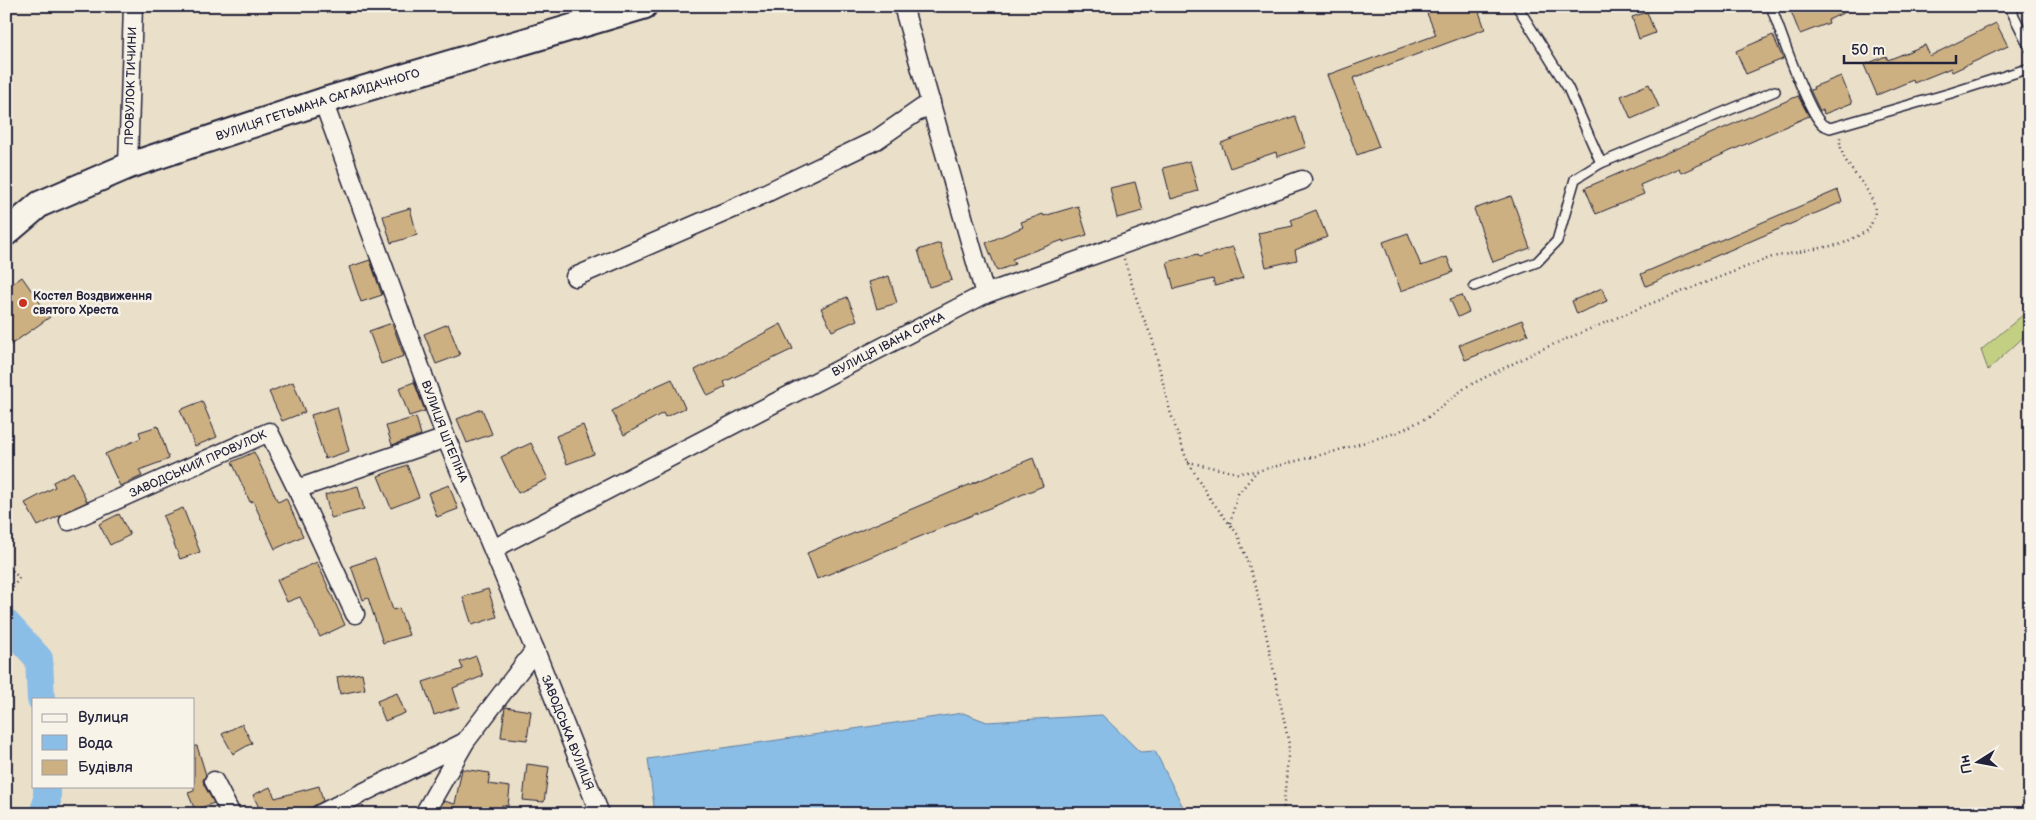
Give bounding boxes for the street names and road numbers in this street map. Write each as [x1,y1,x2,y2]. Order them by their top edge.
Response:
street label: ПРОВУЛОК ТИЧИНИ [122,27,140,146]
street label: ВУЛИЦЯ ГЕТЬМАНА САГАЙДАЧНОГО [214,66,422,144]
street label: ВУЛИЦЯ ІВАНА СІРКА [829,309,948,380]
street label: ВУЛИЦЯ ШТЕПІНА [418,379,471,485]
street label: ЗАВОДСЬКИЙ ПРОВУЛОК [127,427,269,501]
street label: ЗАВОДСЬКА ВУЛИЦЯ [538,673,597,793]

